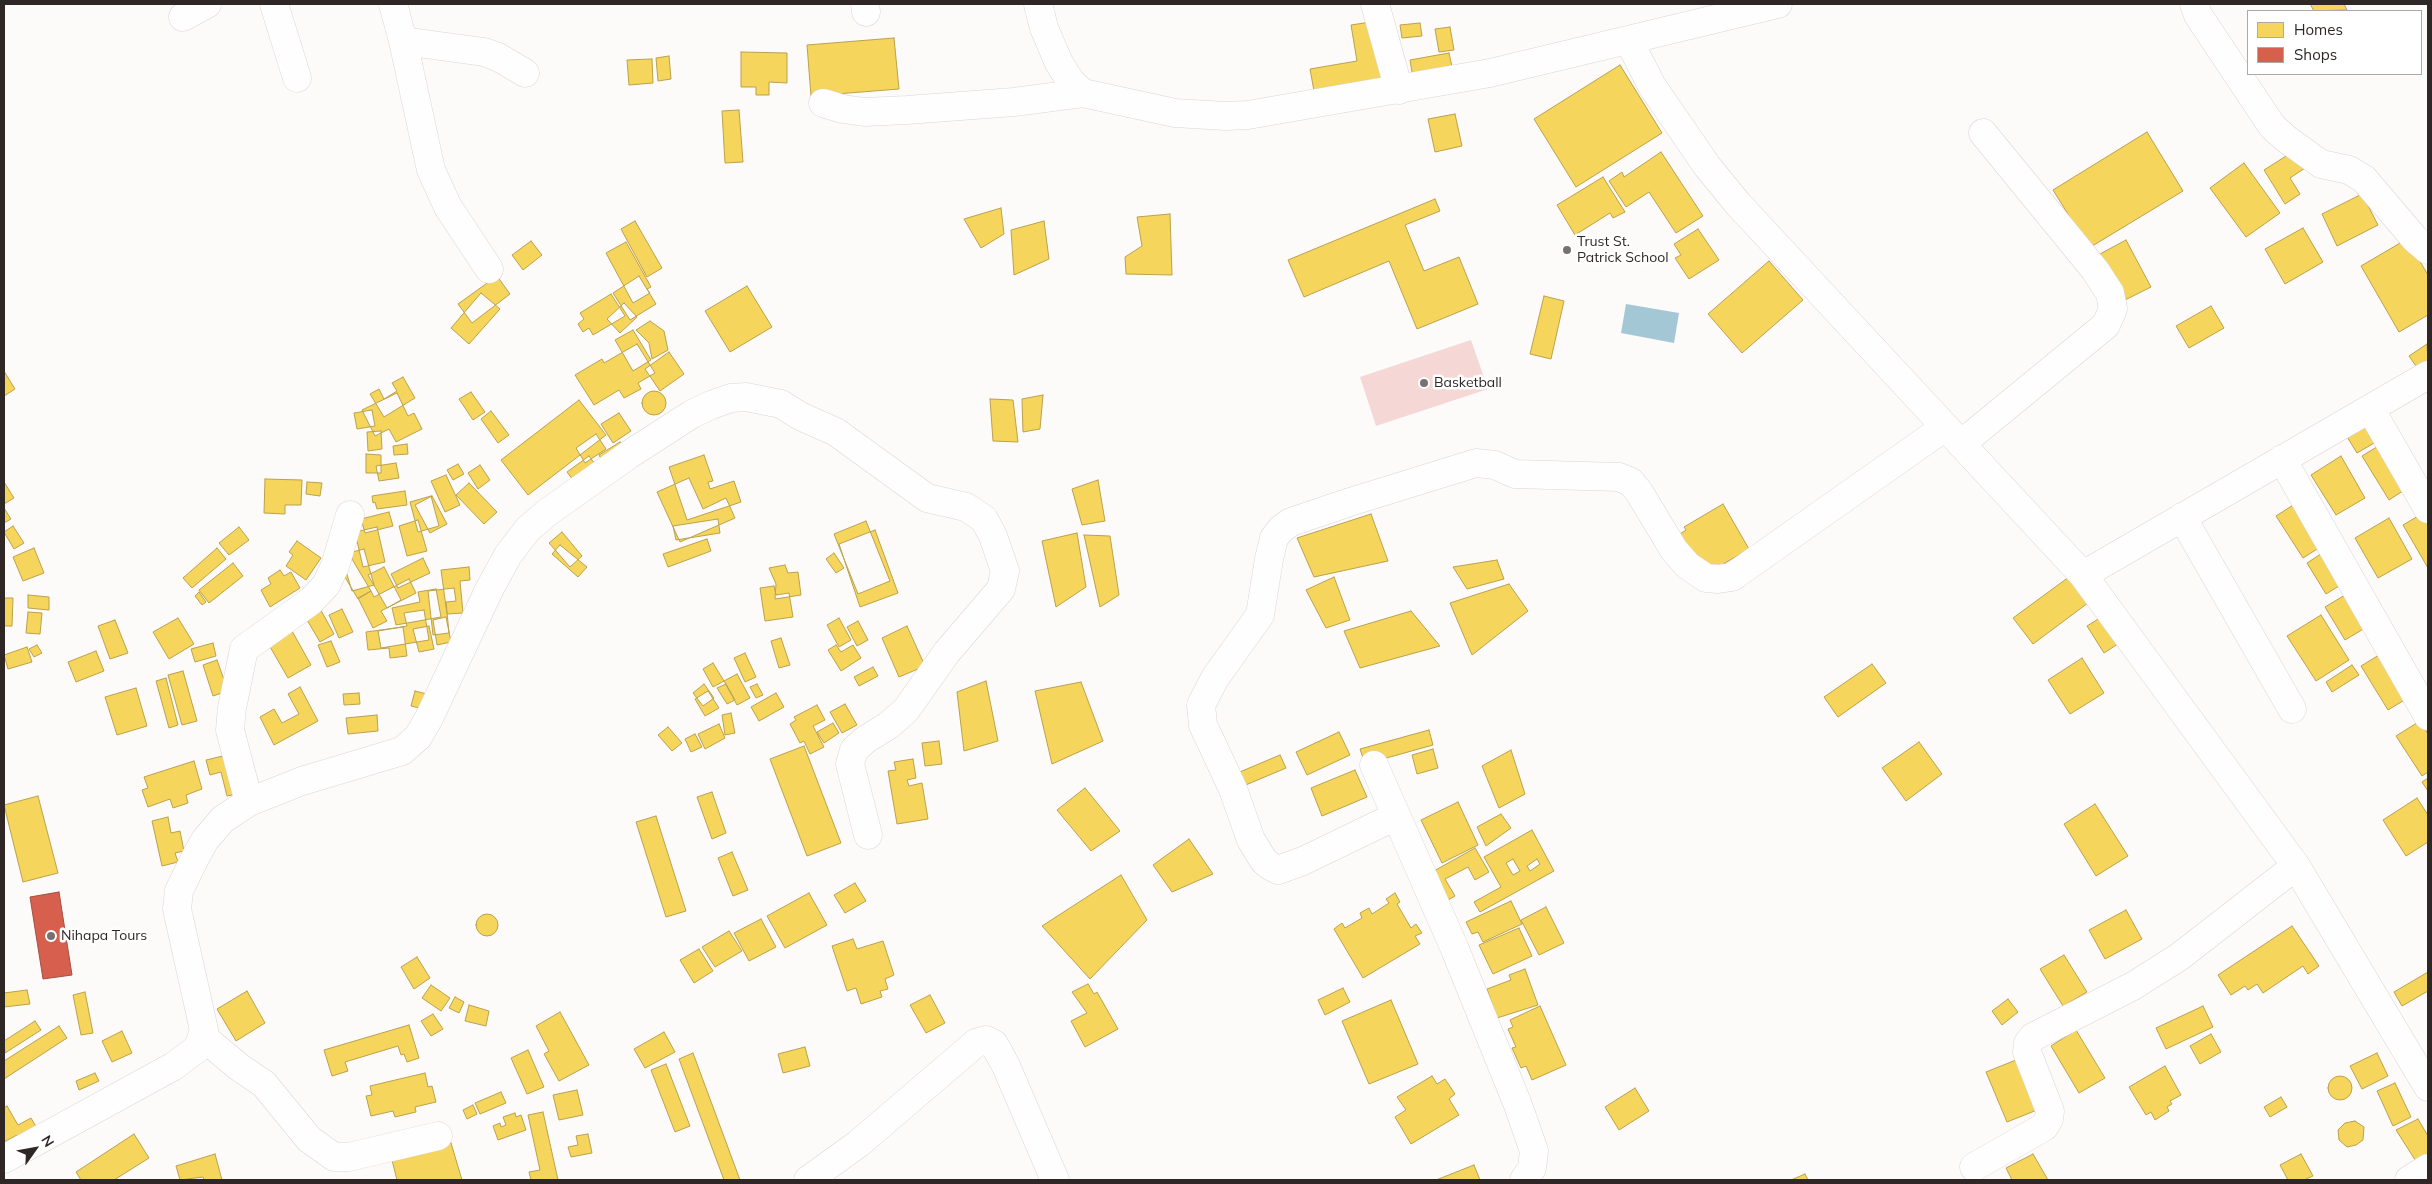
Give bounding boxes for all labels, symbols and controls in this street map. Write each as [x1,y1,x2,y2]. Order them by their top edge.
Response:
legend [2247,10,2422,75]
text: Homes [2294,20,2343,39]
text: Shops [2294,45,2337,64]
place label: Trust St. Patrick School [1577,234,1668,266]
marker: Trust St. Patrick School [1561,244,1573,256]
place label: Basketball [1434,375,1502,391]
marker: Basketball [1418,377,1430,389]
place label: Nihapa Tours [61,928,147,944]
marker: Nihapa Tours [45,930,57,942]
north arrow [10,1124,60,1174]
text: N [37,1132,58,1150]

